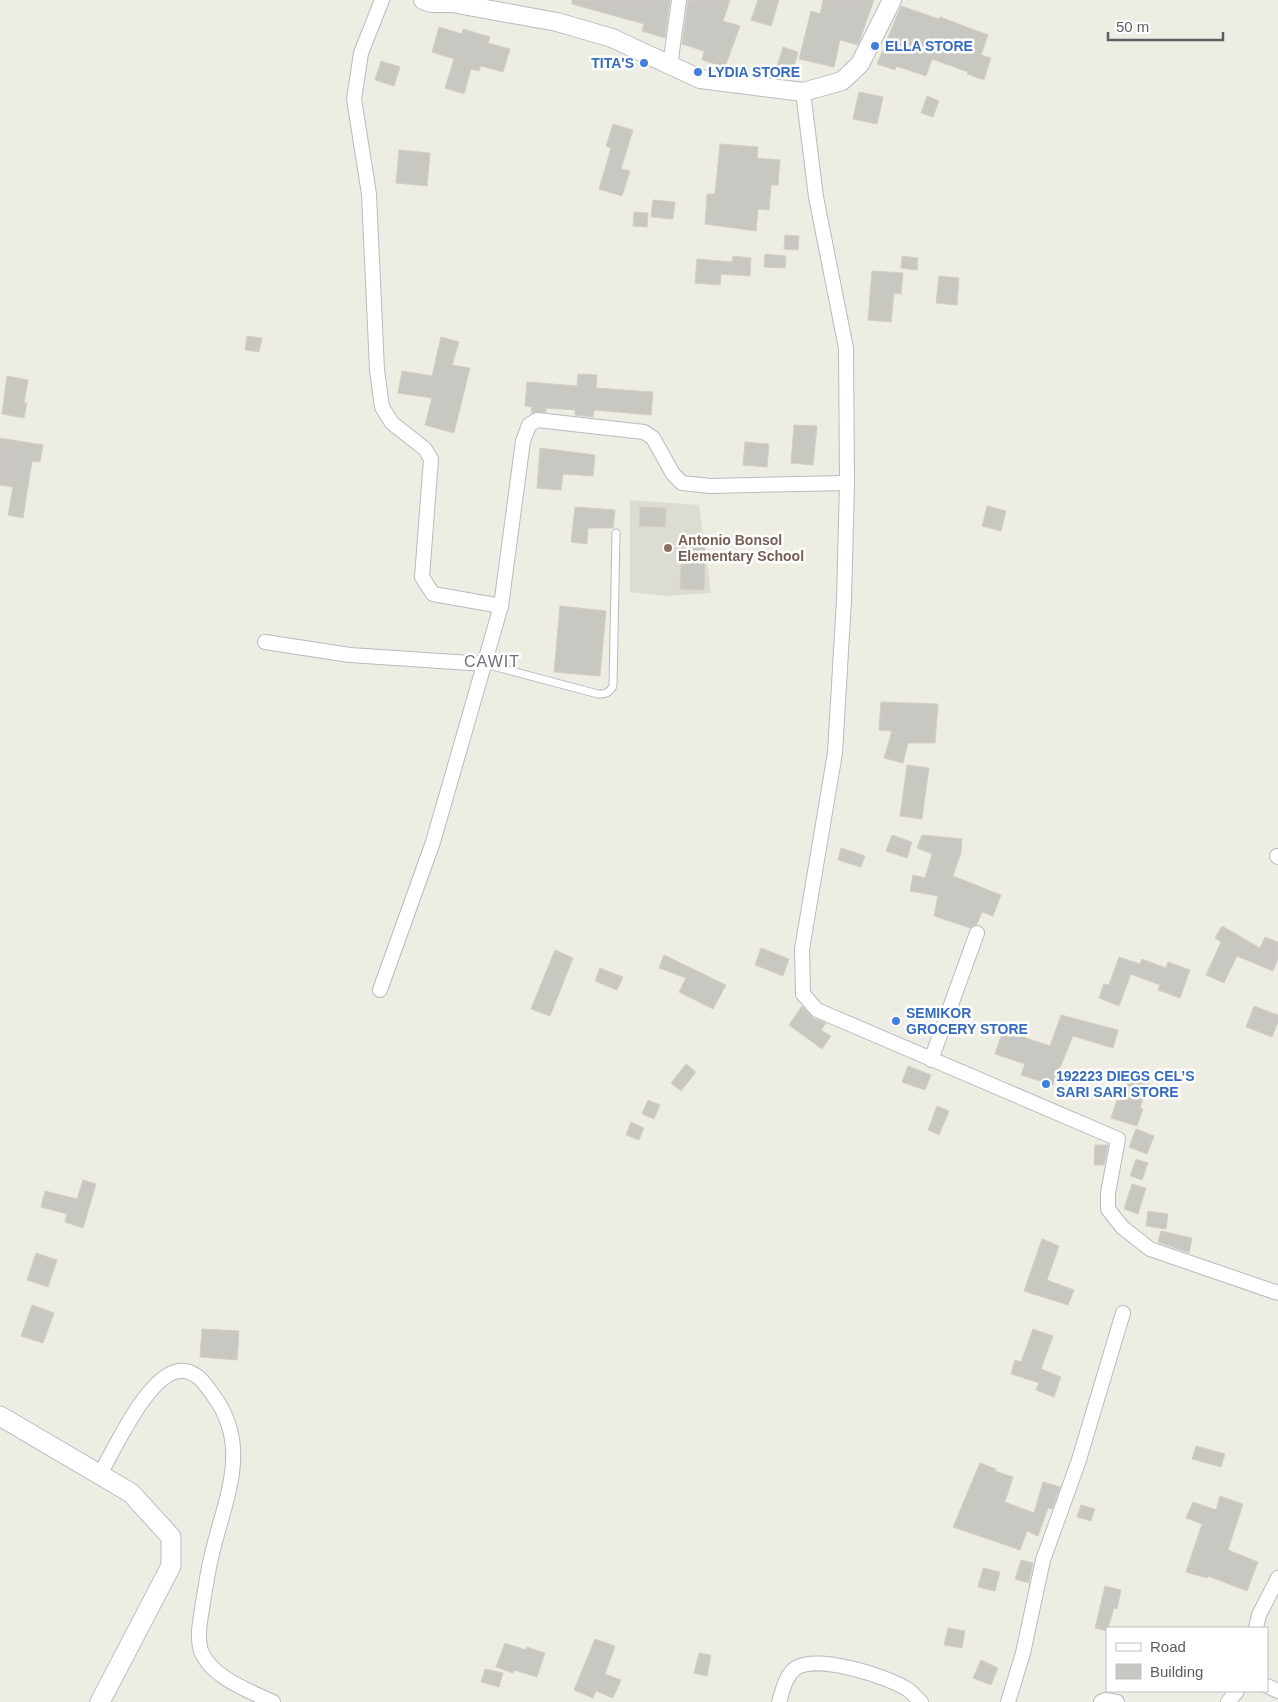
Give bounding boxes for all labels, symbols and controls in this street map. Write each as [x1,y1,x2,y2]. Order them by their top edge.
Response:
scale bar [1108,10,1223,42]
text: 50 m [1116,18,1149,35]
place label: ELLA STORE [885,38,973,54]
marker: ELLA STORE [869,40,881,52]
place label: TITA'S [591,55,634,71]
marker: TITA'S [638,57,650,69]
place label: LYDIA STORE [708,64,800,80]
marker: LYDIA STORE [692,66,704,78]
place label: Antonio Bonsol Elementary School [678,532,804,564]
marker: Antonio Bonsol Elementary School [662,542,674,554]
district label: CAWIT [464,653,520,670]
place label: SEMIKOR GROCERY STORE [906,1005,1028,1037]
marker: SEMIKOR GROCERY STORE [890,1015,902,1027]
place label: 192223 DIEGS CEL’S SARI SARI STORE [1056,1068,1195,1100]
marker: 192223 DIEGS CEL’S SARI SARI STORE [1040,1078,1052,1090]
legend [1106,1627,1268,1692]
text: Road [1150,1638,1186,1655]
text: Building [1150,1663,1203,1680]

